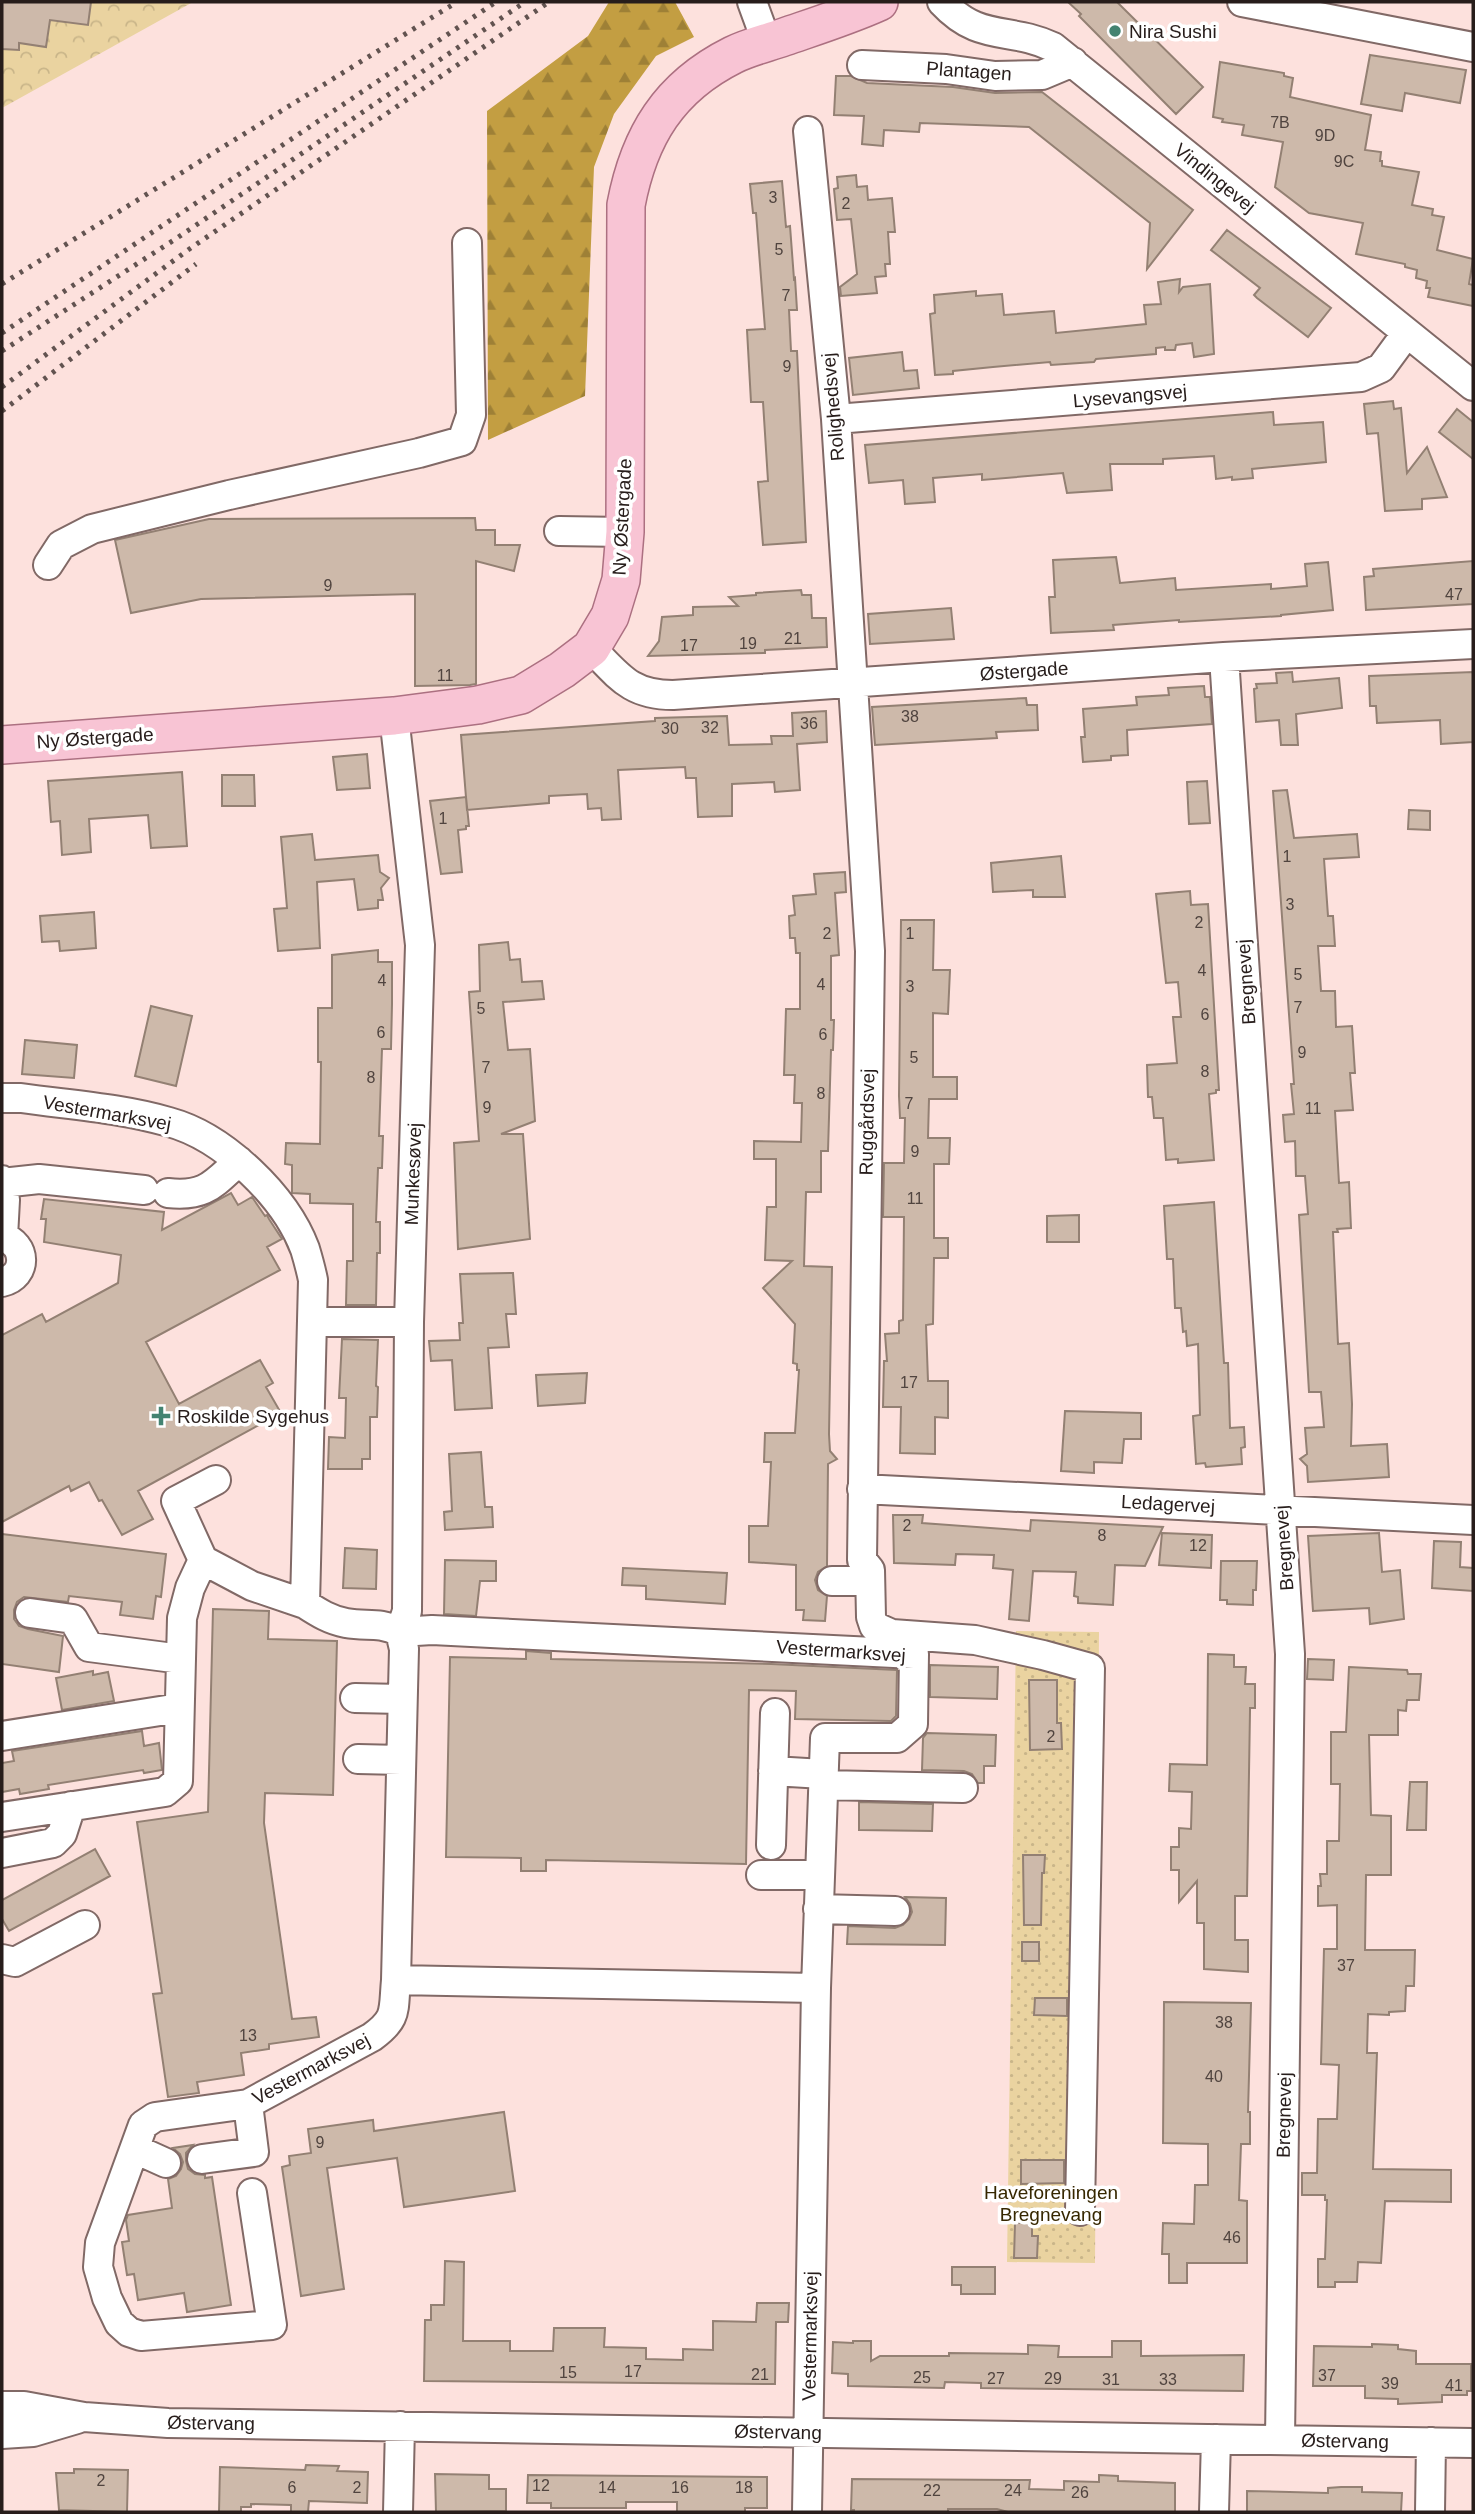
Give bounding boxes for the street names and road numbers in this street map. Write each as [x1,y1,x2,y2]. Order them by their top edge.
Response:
street label: Plantagen [926,58,1012,84]
street label: Vindingevej [1170,139,1260,217]
street label: Rolighedsvej [818,352,848,462]
street label: Lysevangsvej [1072,381,1188,411]
street label: Ny Østergade [608,458,636,576]
street label: Østergade [979,657,1069,685]
street label: Ny Østergade [36,723,154,753]
street label: Bregnevej [1233,939,1259,1025]
street label: Ruggårdsvej [856,1068,878,1176]
street label: Vestermarksvej [41,1091,173,1135]
street label: Munkesøvej [401,1122,425,1226]
street label: Ledagervej [1120,1491,1216,1517]
street label: Bregnevej [1271,1505,1297,1591]
street label: Vestermarksvej [775,1636,907,1666]
street label: Vestermarksvej [249,2029,373,2109]
street label: Bregnevej [1273,2072,1295,2158]
street label: Vestermarksvej [798,2271,822,2401]
street label: Østervang [167,2412,255,2434]
street label: Østervang [734,2421,822,2443]
street label: Østervang [1301,2430,1389,2452]

